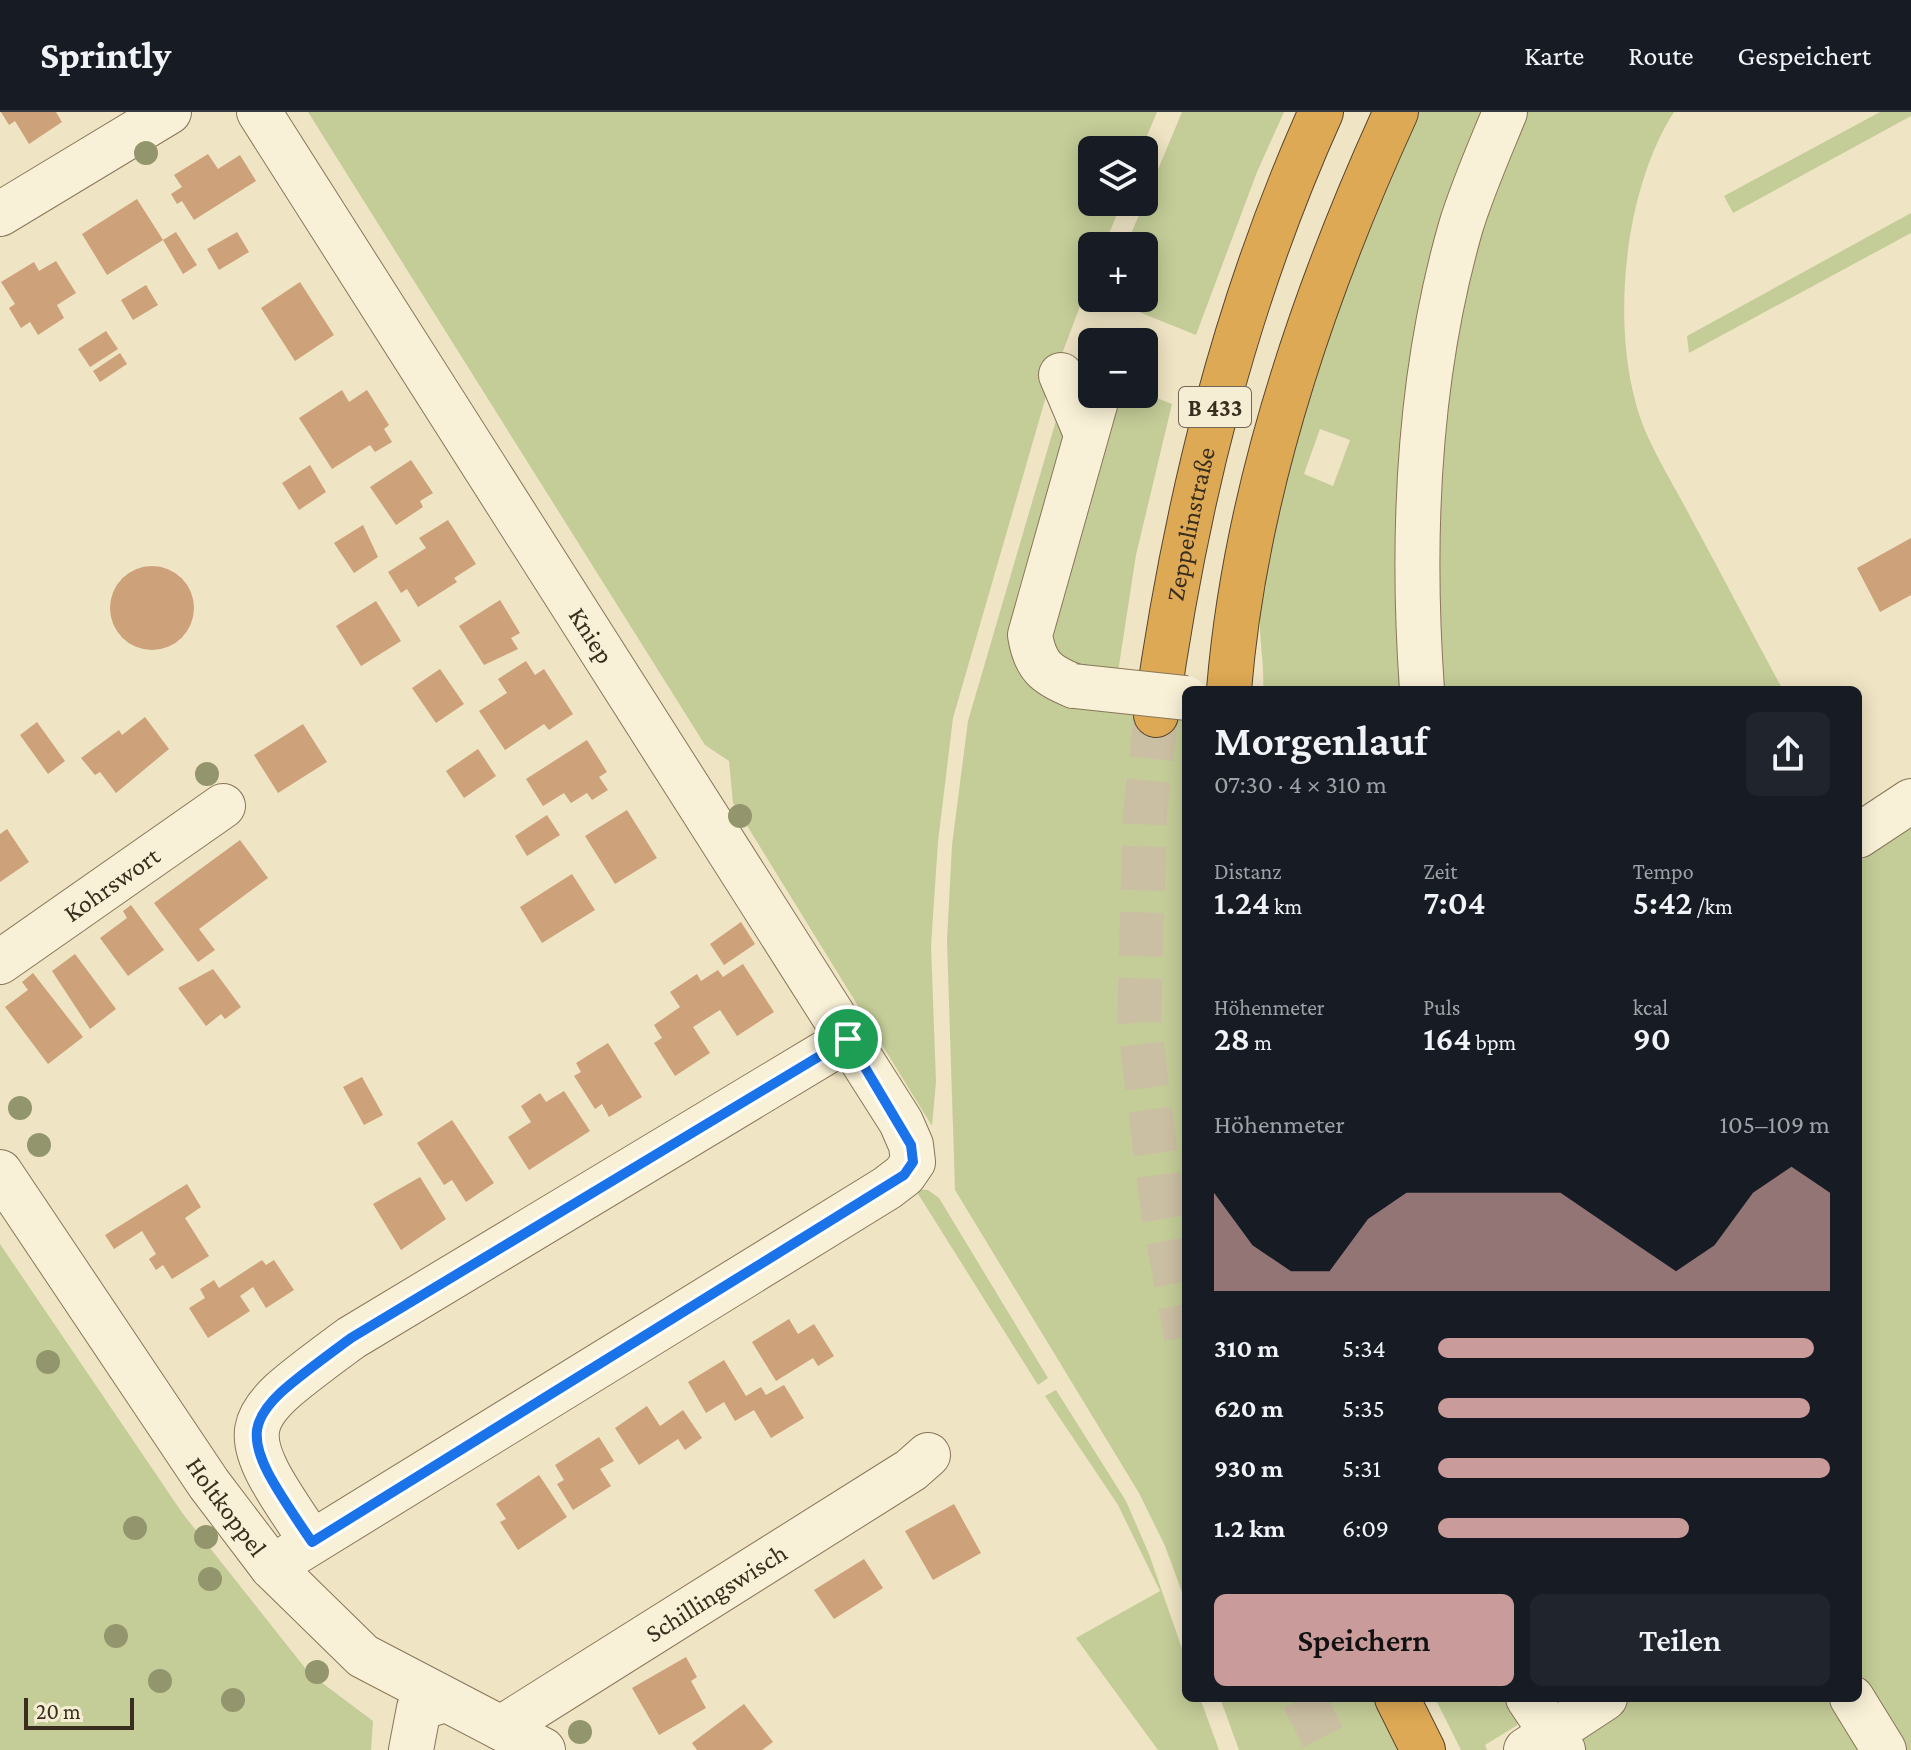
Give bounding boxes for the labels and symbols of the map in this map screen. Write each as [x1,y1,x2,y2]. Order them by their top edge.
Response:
road number: B 433 [1179,387,1251,427]
street label: Zeppelinstraße [1160,444,1221,603]
street label: Kniep [563,602,620,669]
street label: Kohrswort [58,840,165,928]
pin [814,1005,882,1073]
street label: Holtkoppel [180,1451,273,1562]
street label: Schillingswisch [640,1537,792,1648]
scale bar [24,1694,134,1730]

